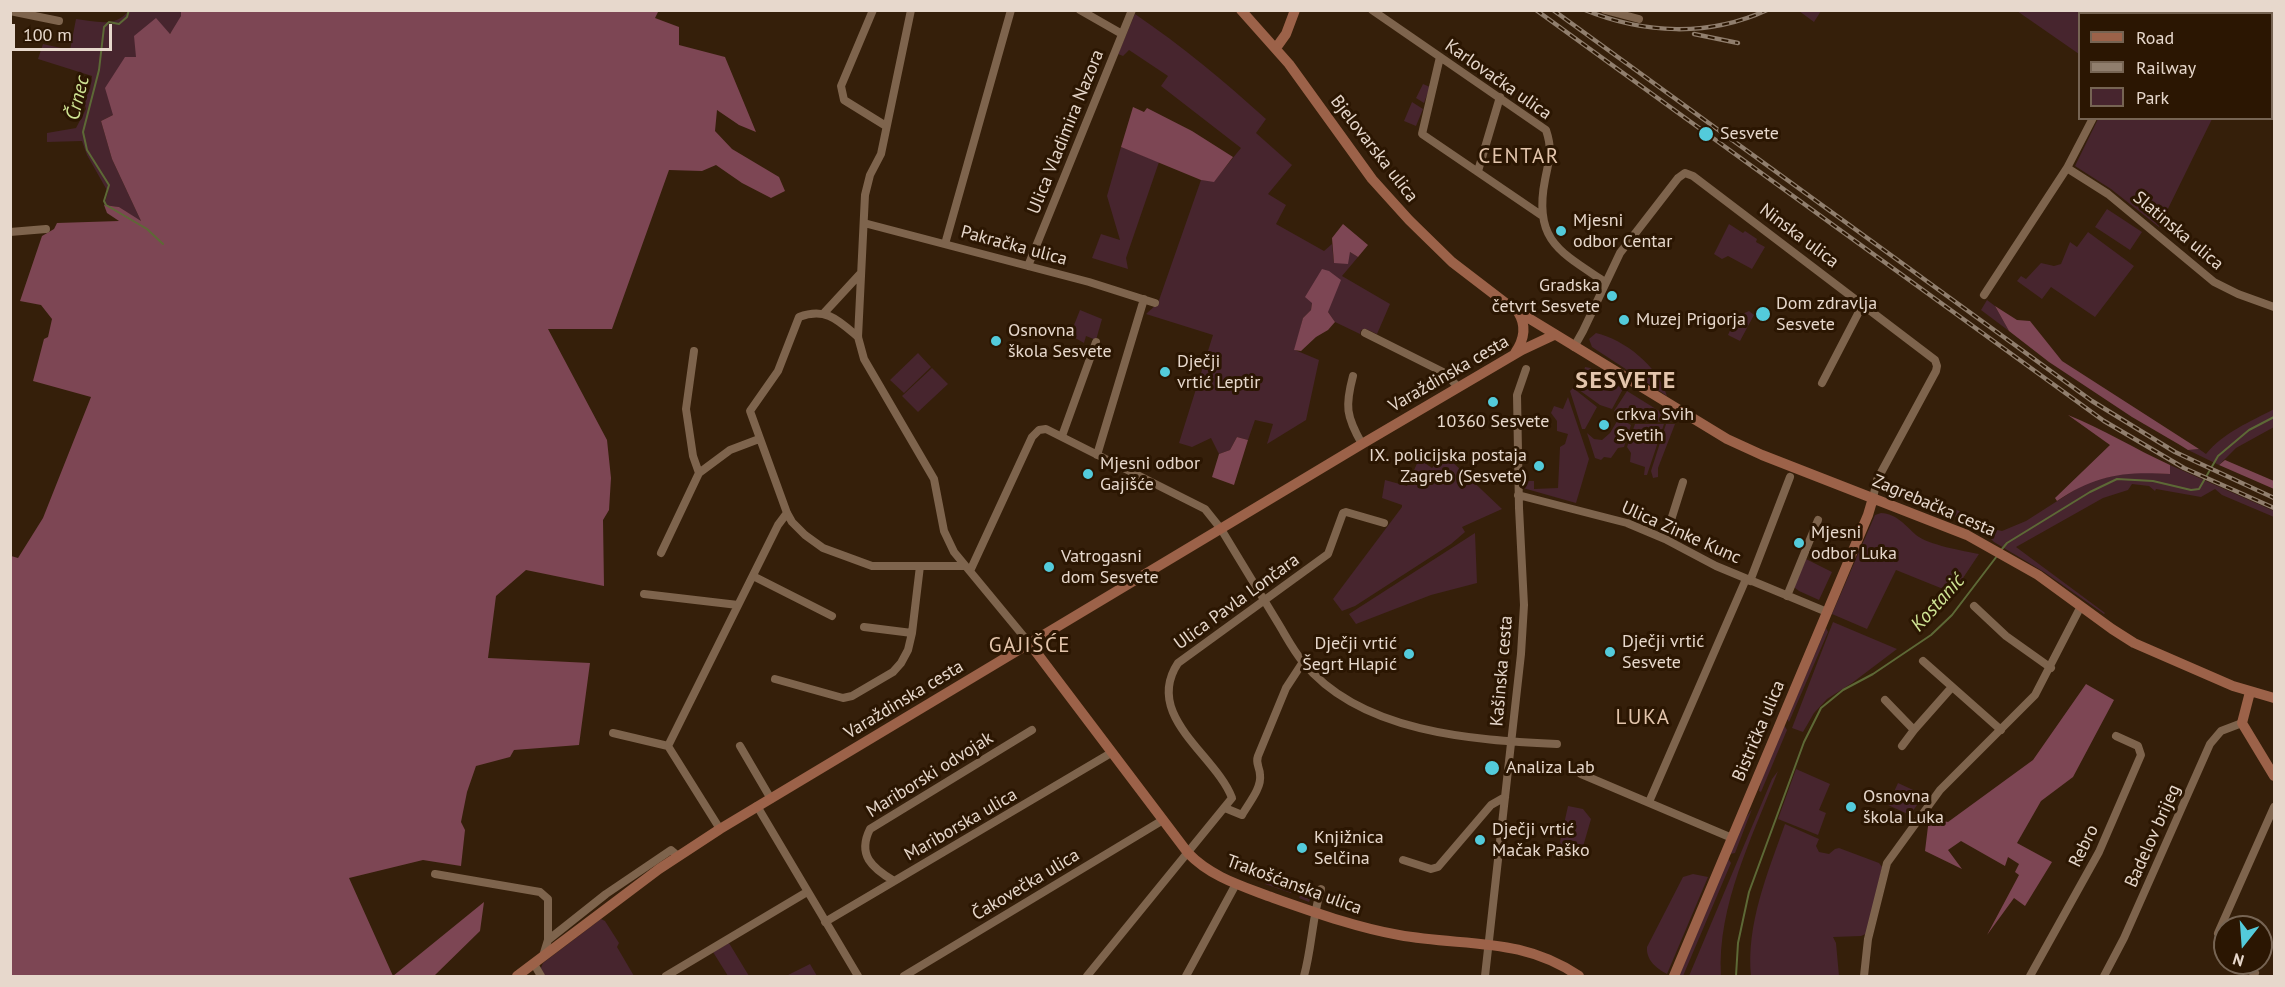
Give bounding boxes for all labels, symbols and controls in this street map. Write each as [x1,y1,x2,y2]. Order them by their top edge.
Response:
scale bar [15,12,116,50]
legend [2078,12,2273,120]
text: 100 m [23,23,72,46]
text: Road [2136,26,2174,49]
street label: Karlovačka ulica [1441,35,1555,125]
street label: Ulica Vladimira Nazora [1023,47,1109,217]
text: Railway [2136,56,2196,79]
water label: Črnec [61,73,95,123]
text: Park [2136,86,2169,109]
street label: Bjelovarska ulica [1326,91,1422,207]
place label: Sesvete [1720,123,1779,145]
marker: Sesvete [1697,125,1715,143]
district label: CENTAR [1478,144,1560,170]
street label: Slatinska ulica [2128,187,2228,275]
street label: Ninska ulica [1755,199,1843,273]
place label: Mjesni odbor Centar [1573,210,1672,252]
street label: Pakračka ulica [958,221,1070,271]
marker: Mjesni odbor Centar [1554,224,1568,238]
place label: Gradska četvrt Sesvete [1492,275,1600,318]
marker: Gradska četvrt Sesvete [1605,289,1619,303]
place label: Dom zdravlja Sesvete [1776,293,1877,336]
marker: Dom zdravlja Sesvete [1754,305,1772,323]
place label: Muzej Prigorja [1636,309,1746,331]
marker: Muzej Prigorja [1617,313,1631,327]
place label: Osnovna škola Sesvete [1008,320,1112,362]
street label: Varaždinska cesta [1385,331,1513,417]
marker: Osnovna škola Sesvete [989,334,1003,348]
place label: Dječji vrtić Leptir [1177,351,1260,394]
marker: Dječji vrtić Leptir [1158,365,1172,379]
district label: SESVETE [1575,367,1677,395]
marker: 10360 Sesvete [1486,395,1500,409]
place label: crkva Svih Svetih [1616,404,1694,446]
place label: 10360 Sesvete [1437,411,1549,433]
marker: crkva Svih Svetih [1597,418,1611,432]
place label: IX. policijska postaja Zagreb (Sesvete) [1369,445,1527,488]
place label: Mjesni odbor Gajišće [1100,453,1200,496]
marker: IX. policijska postaja Zagreb (Sesvete) [1532,459,1546,473]
marker: Mjesni odbor Gajišće [1081,467,1095,481]
street label: Zagrebačka cesta [1869,470,1999,542]
street label: Ulica Zinke Kunc [1618,497,1744,569]
place label: Mjesni odbor Luka [1811,522,1897,564]
marker: Mjesni odbor Luka [1792,536,1806,550]
place label: Vatrogasni dom Sesvete [1061,546,1159,588]
street label: Ulica Pavla Lončara [1170,549,1304,655]
marker: Vatrogasni dom Sesvete [1042,560,1056,574]
water label: Kostanić [1906,569,1970,637]
street label: Kašinska cesta [1486,615,1518,727]
place label: Dječji vrtić Sesvete [1622,631,1704,674]
district label: GAJIŠĆE [989,633,1071,659]
place label: Dječji vrtić Šegrt Hlapić [1302,633,1397,676]
marker: Dječji vrtić Sesvete [1603,645,1617,659]
marker: Dječji vrtić Šegrt Hlapić [1402,647,1416,661]
street label: Varaždinska cesta [841,656,967,744]
street label: Bistrička ulica [1728,677,1790,785]
district label: LUKA [1615,705,1671,731]
street label: Mariborski odvojak [863,727,997,823]
place label: Analiza Lab [1506,757,1595,779]
marker: Analiza Lab [1483,759,1501,777]
street label: Badelov brijeg [2121,781,2185,891]
street label: Mariborska ulica [901,784,1021,866]
place label: Osnovna škola Luka [1863,786,1944,828]
marker: Osnovna škola Luka [1844,800,1858,814]
place label: Dječji vrtić Mačak Paško [1492,819,1590,862]
street label: Rebro [2065,821,2103,871]
place label: Knjižnica Selčina [1314,827,1384,870]
marker: Dječji vrtić Mačak Paško [1473,833,1487,847]
marker: Knjižnica Selčina [1295,841,1309,855]
street label: Čakovečka ulica [968,844,1084,926]
street label: Trakošćanska ulica [1223,850,1365,920]
north arrow [2213,915,2273,975]
text: N [2230,949,2246,971]

